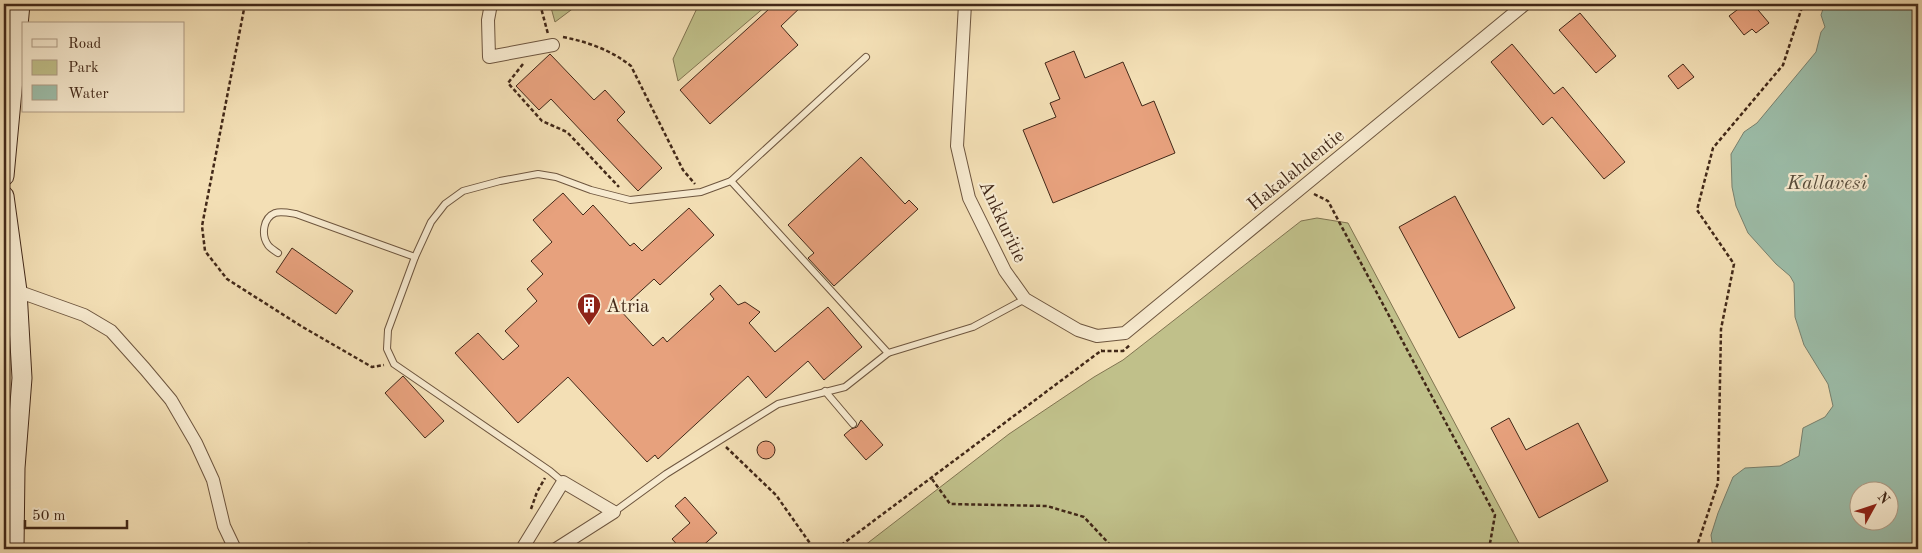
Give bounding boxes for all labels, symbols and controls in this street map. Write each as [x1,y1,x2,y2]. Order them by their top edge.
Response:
legend [22,22,185,112]
text: Road [68,37,102,52]
text: Park [68,61,99,76]
text: Water [68,87,109,102]
street label: Hakalahdentie [1245,126,1348,215]
water label: Kallavesi [1786,174,1868,194]
street label: Ankkuritie [975,178,1029,266]
building icon: Atria [576,292,602,326]
place label: Atria [606,298,650,317]
north arrow [1850,480,1900,530]
text: N [1874,490,1892,507]
scale bar [25,498,128,530]
text: 50 m [32,509,66,524]

